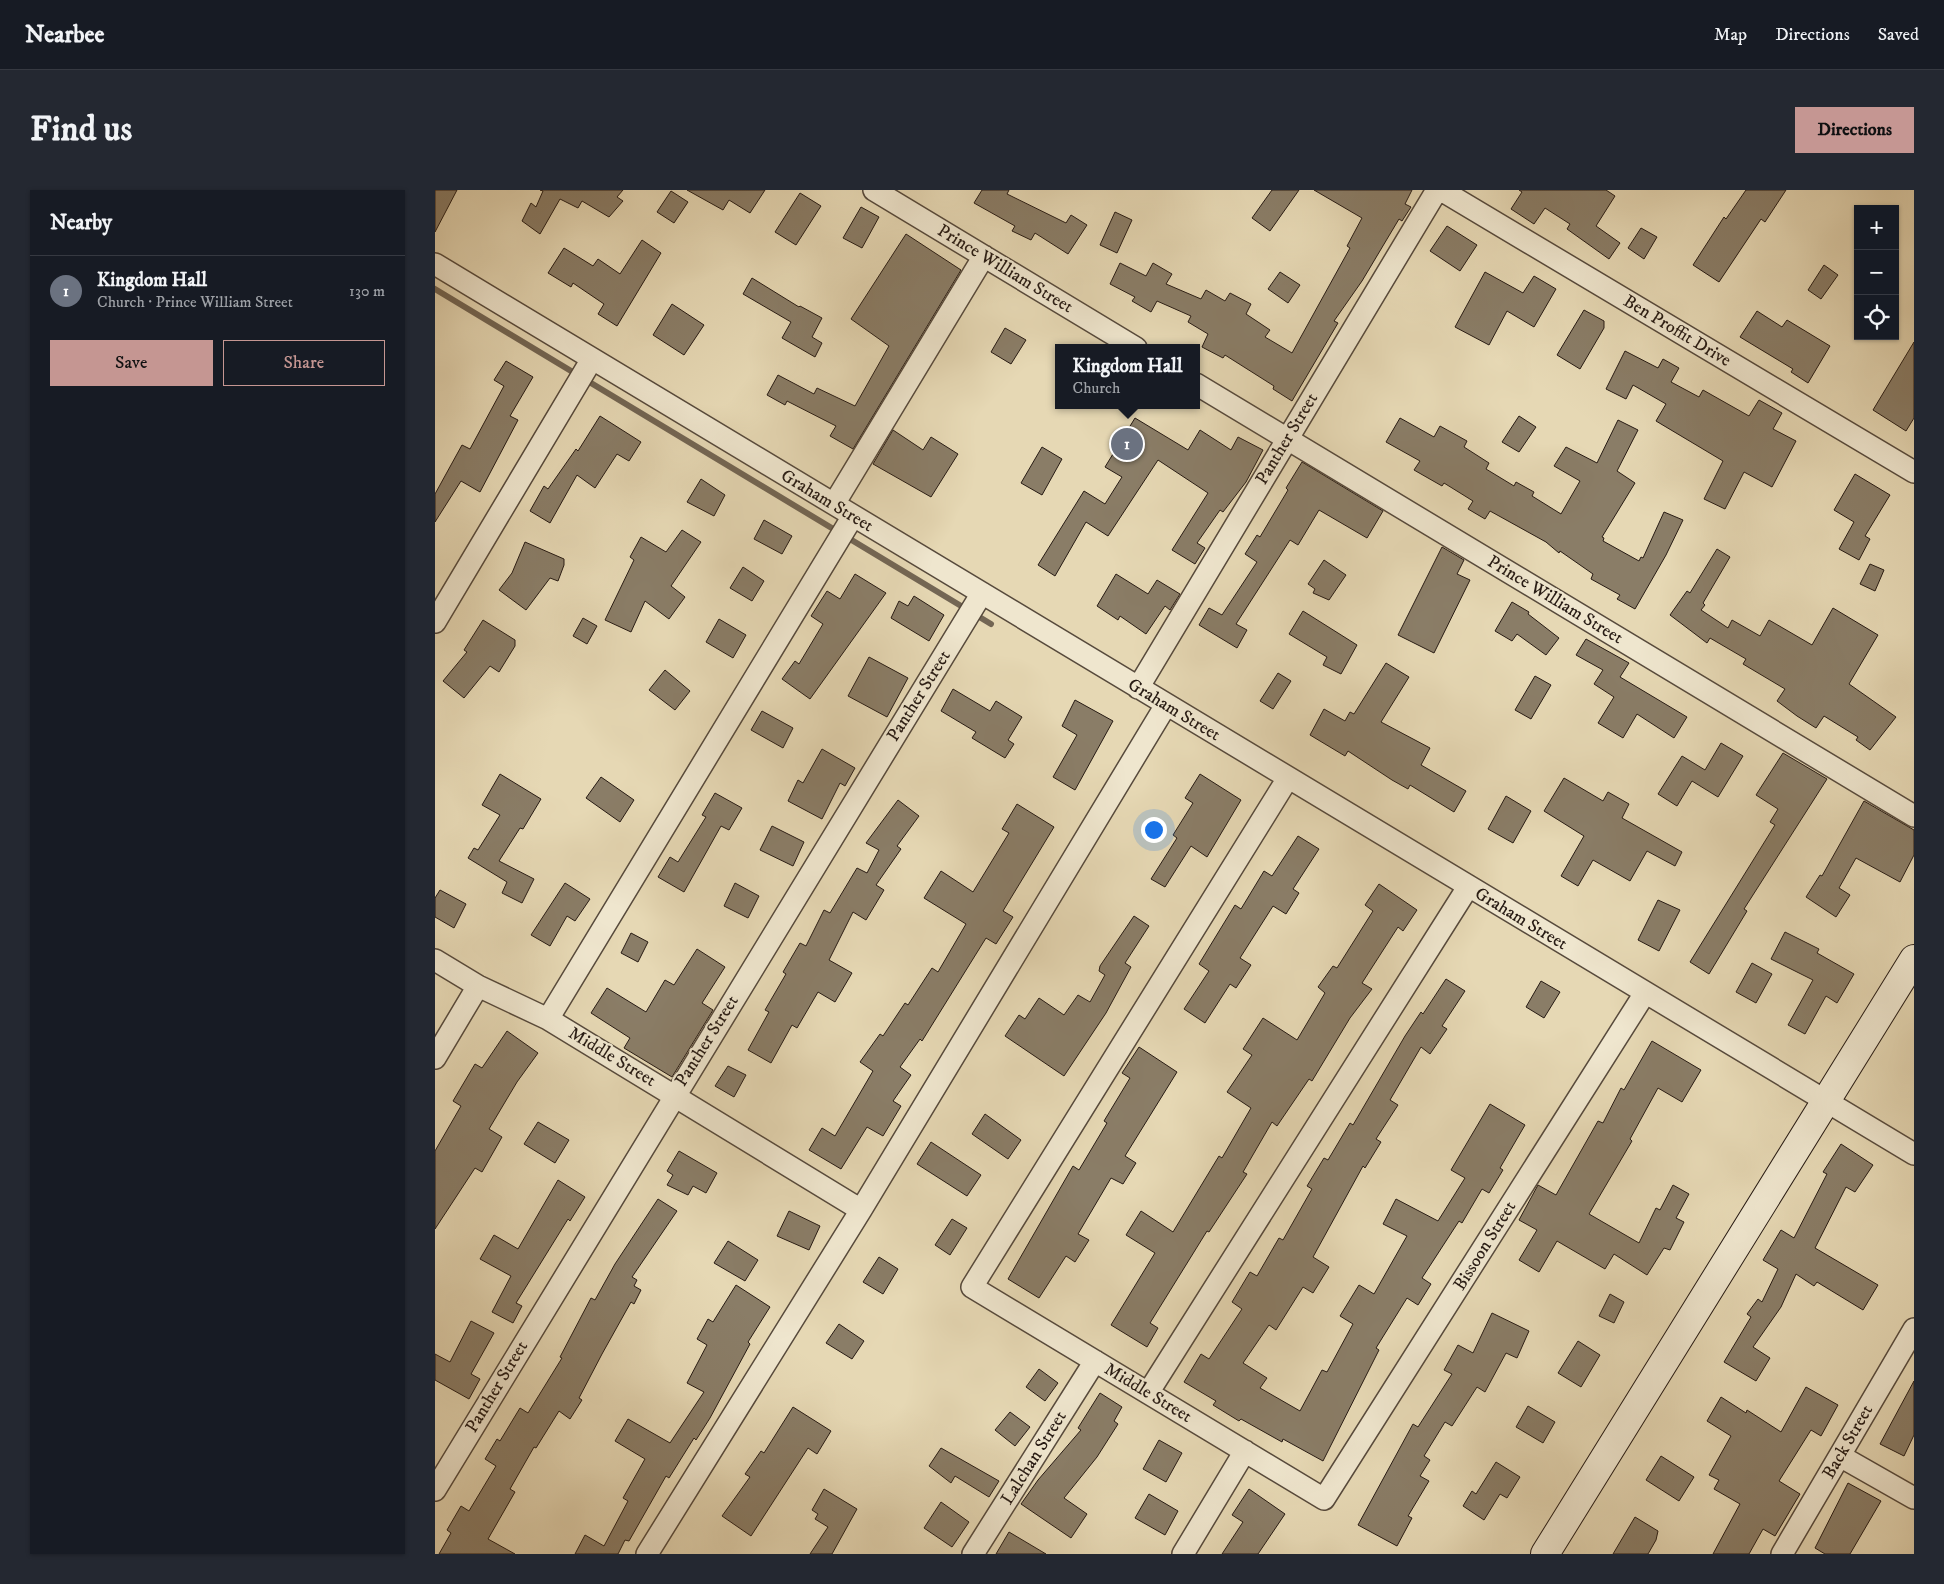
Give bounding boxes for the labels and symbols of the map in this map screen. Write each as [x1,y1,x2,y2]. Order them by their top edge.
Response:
street label: Prince William Street [933,220,1077,318]
street label: Ben Proffit Drive [1619,290,1735,372]
street label: Panther Street [1251,389,1323,489]
pin: 1 [1111,425,1143,463]
street label: Graham Street [777,465,877,537]
street label: Prince William Street [1483,551,1627,649]
street label: Panther Street [882,646,956,746]
street label: Graham Street [1124,674,1224,746]
your location [1141,817,1167,843]
street label: Graham Street [1471,883,1571,955]
street label: Panther Street [670,991,744,1091]
street label: Middle Street [564,1022,660,1092]
street label: Bissoon Street [1449,1197,1521,1295]
street label: Panther Street [461,1337,533,1437]
street label: Middle Street [1100,1358,1196,1428]
street label: Back Street [1818,1401,1878,1483]
street label: Lalchan Street [996,1407,1072,1509]

